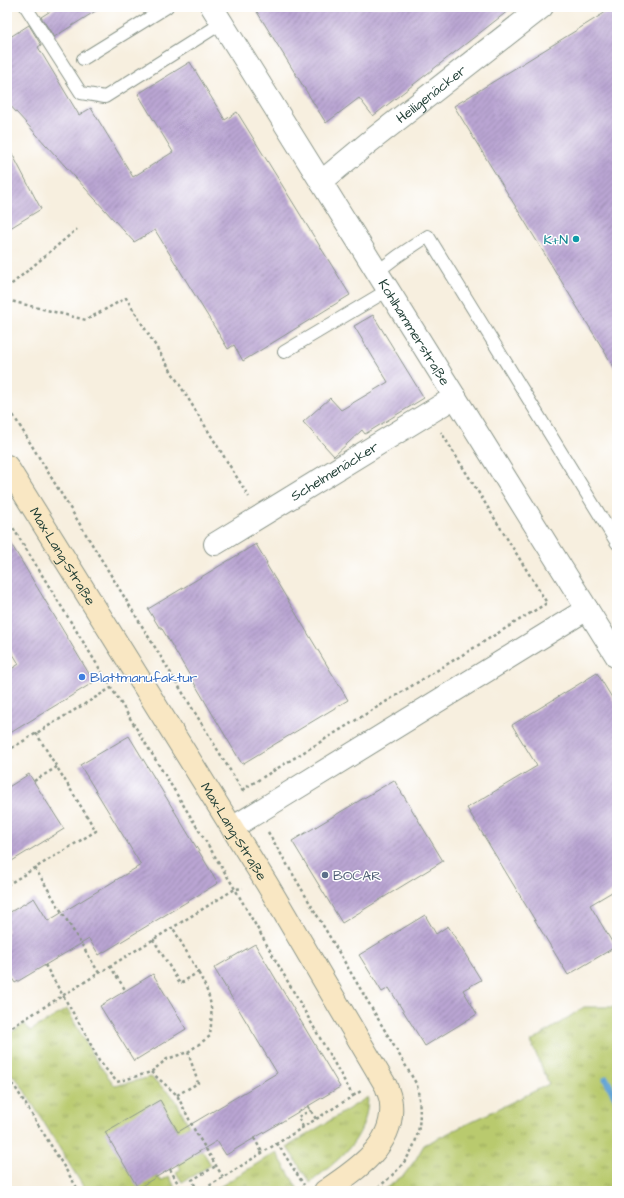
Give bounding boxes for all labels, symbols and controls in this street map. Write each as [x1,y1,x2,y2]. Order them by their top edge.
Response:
street label: Heiligenäcker [392,61,471,128]
place label: K+N [543,230,568,250]
marker: K+N [571,234,581,244]
street label: Kohlhammerstraße [373,276,455,390]
street label: Schelmenäcker [287,437,383,506]
street label: Max-Lang-Straße [24,504,100,610]
place label: Blattmanufaktur [90,668,198,688]
marker: Blattmanufaktur [77,672,87,682]
street label: Max-Lang-Straße [195,779,272,885]
place label: BOCAR [333,866,381,886]
marker: BOCAR [320,870,330,880]

